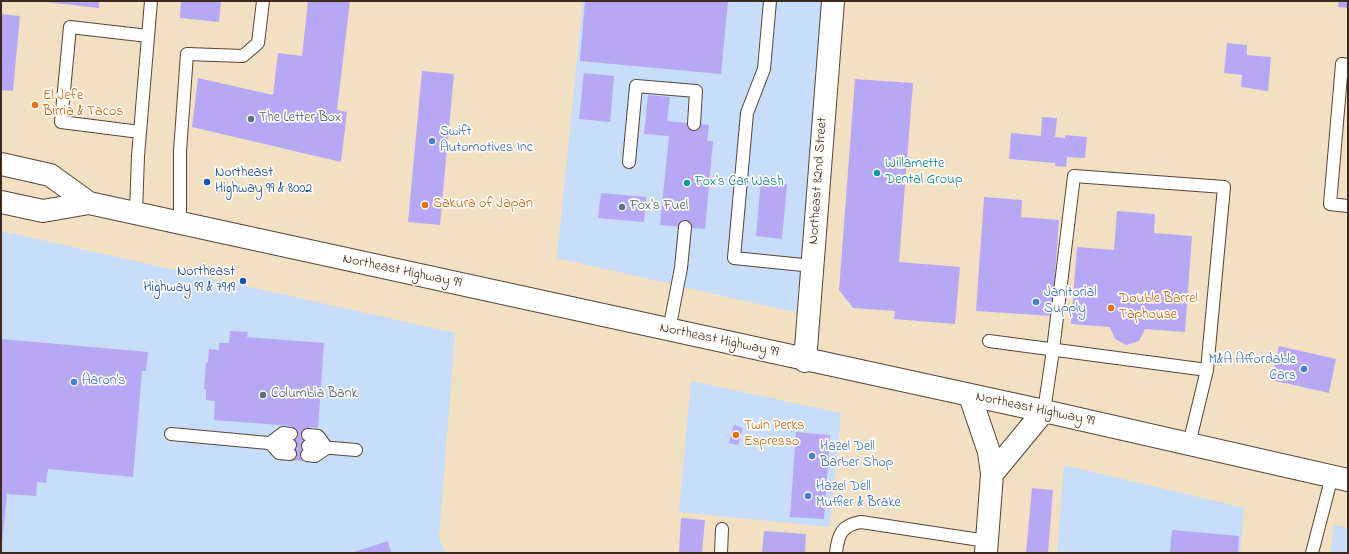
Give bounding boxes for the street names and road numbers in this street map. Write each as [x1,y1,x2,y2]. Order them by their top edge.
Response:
street label: Northeast 82nd Street [806,117,832,245]
street label: Northeast Highway 99 [341,251,463,293]
street label: Northeast Highway 99 [658,320,780,362]
street label: Northeast Highway 99 [974,389,1096,431]

